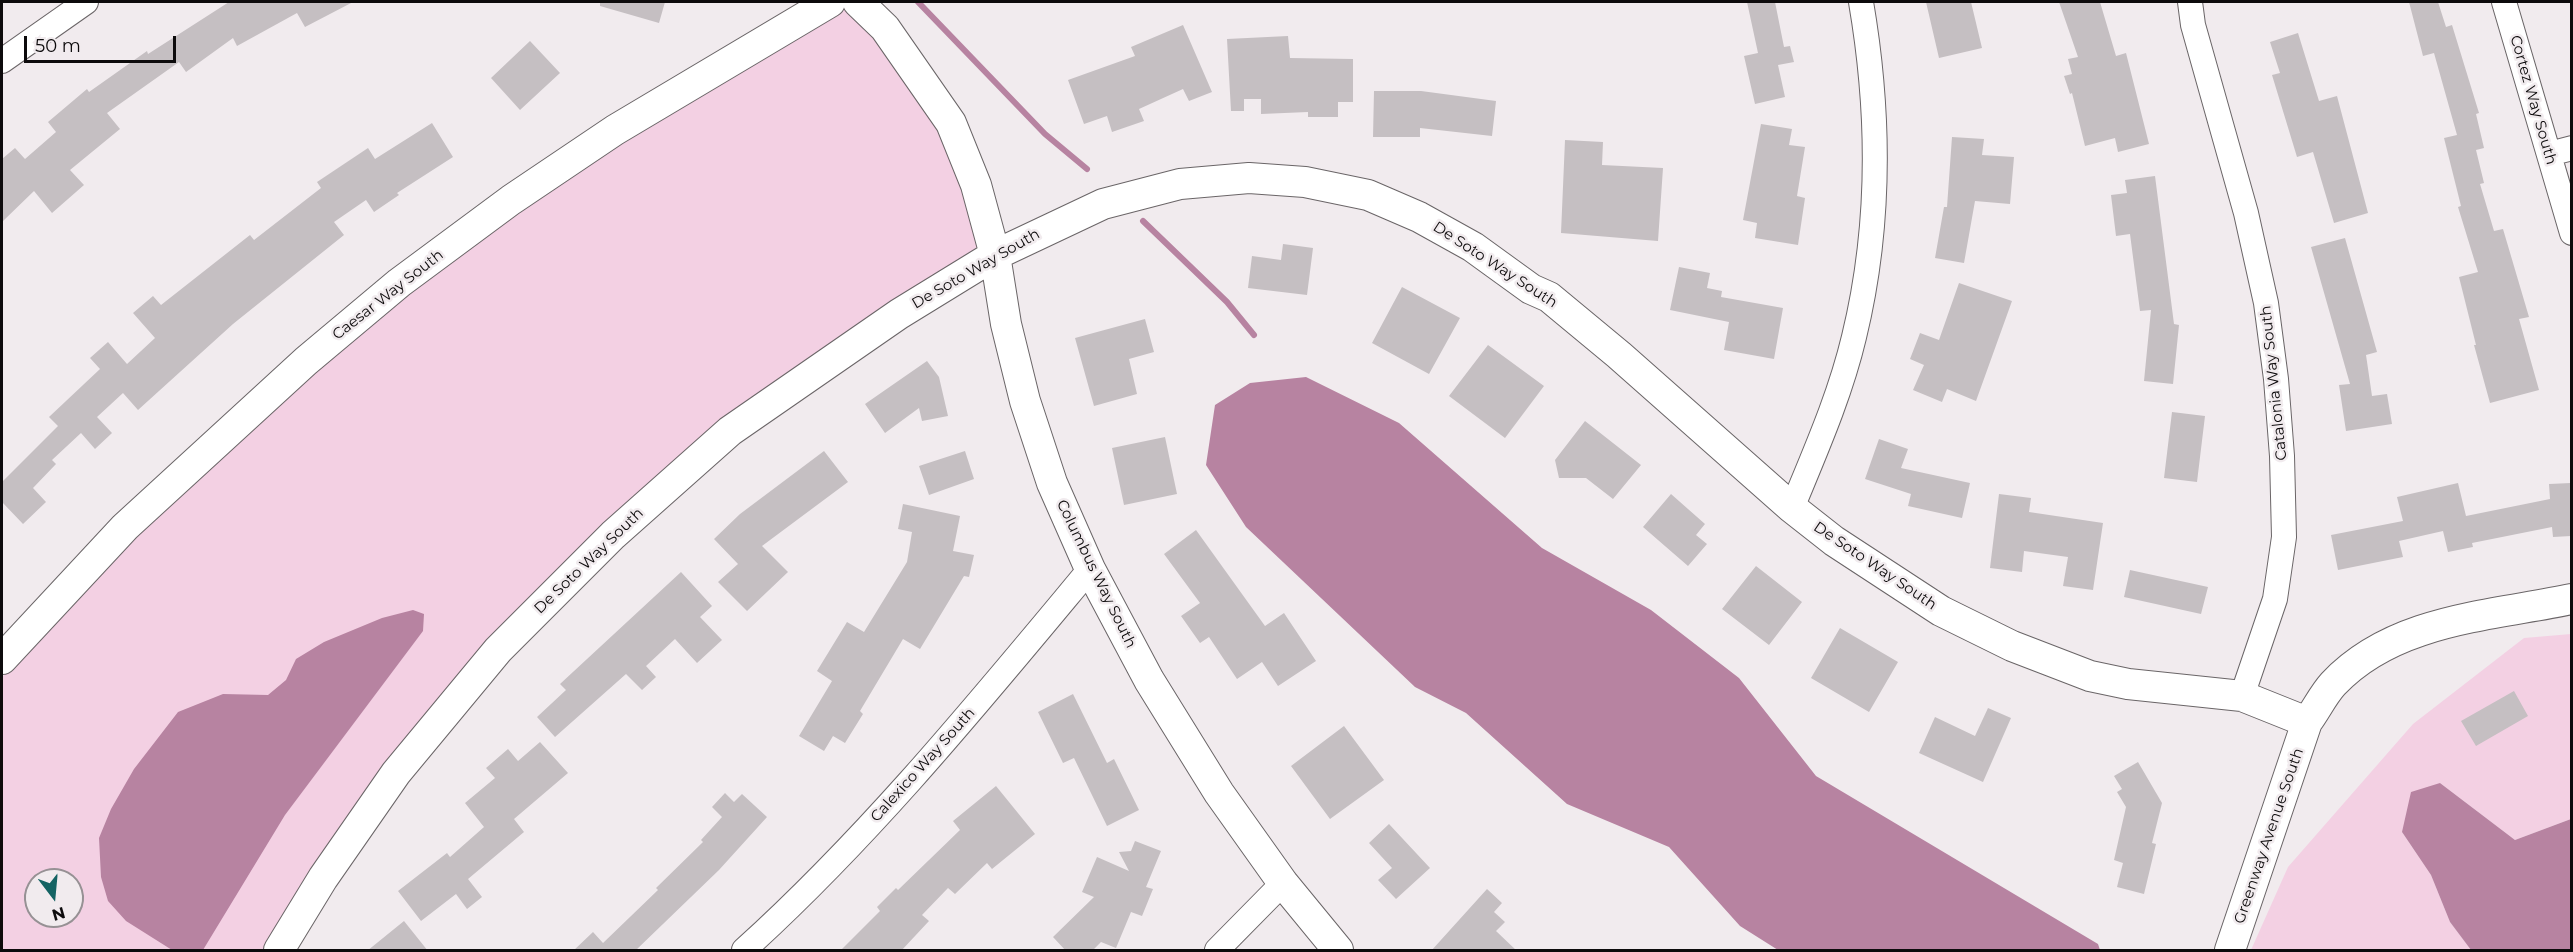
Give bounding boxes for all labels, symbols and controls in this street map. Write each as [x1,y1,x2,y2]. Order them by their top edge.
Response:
scale bar [27,24,178,62]
street label: Cortez Way South [2506,33,2560,167]
text: 50 m [35,35,81,57]
street label: De Soto Way South [1429,218,1561,312]
street label: De Soto Way South [909,225,1043,313]
street label: Caesar Way South [329,246,447,344]
street label: Catalonia Way South [2257,305,2291,461]
street label: Columbus Way South [1052,497,1140,651]
street label: De Soto Way South [531,504,647,618]
street label: De Soto Way South [1810,518,1940,614]
street label: Calexico Way South [867,704,979,826]
street label: Greenway Avenue South [2230,746,2308,926]
north arrow [24,868,84,928]
text: N [50,903,67,925]

